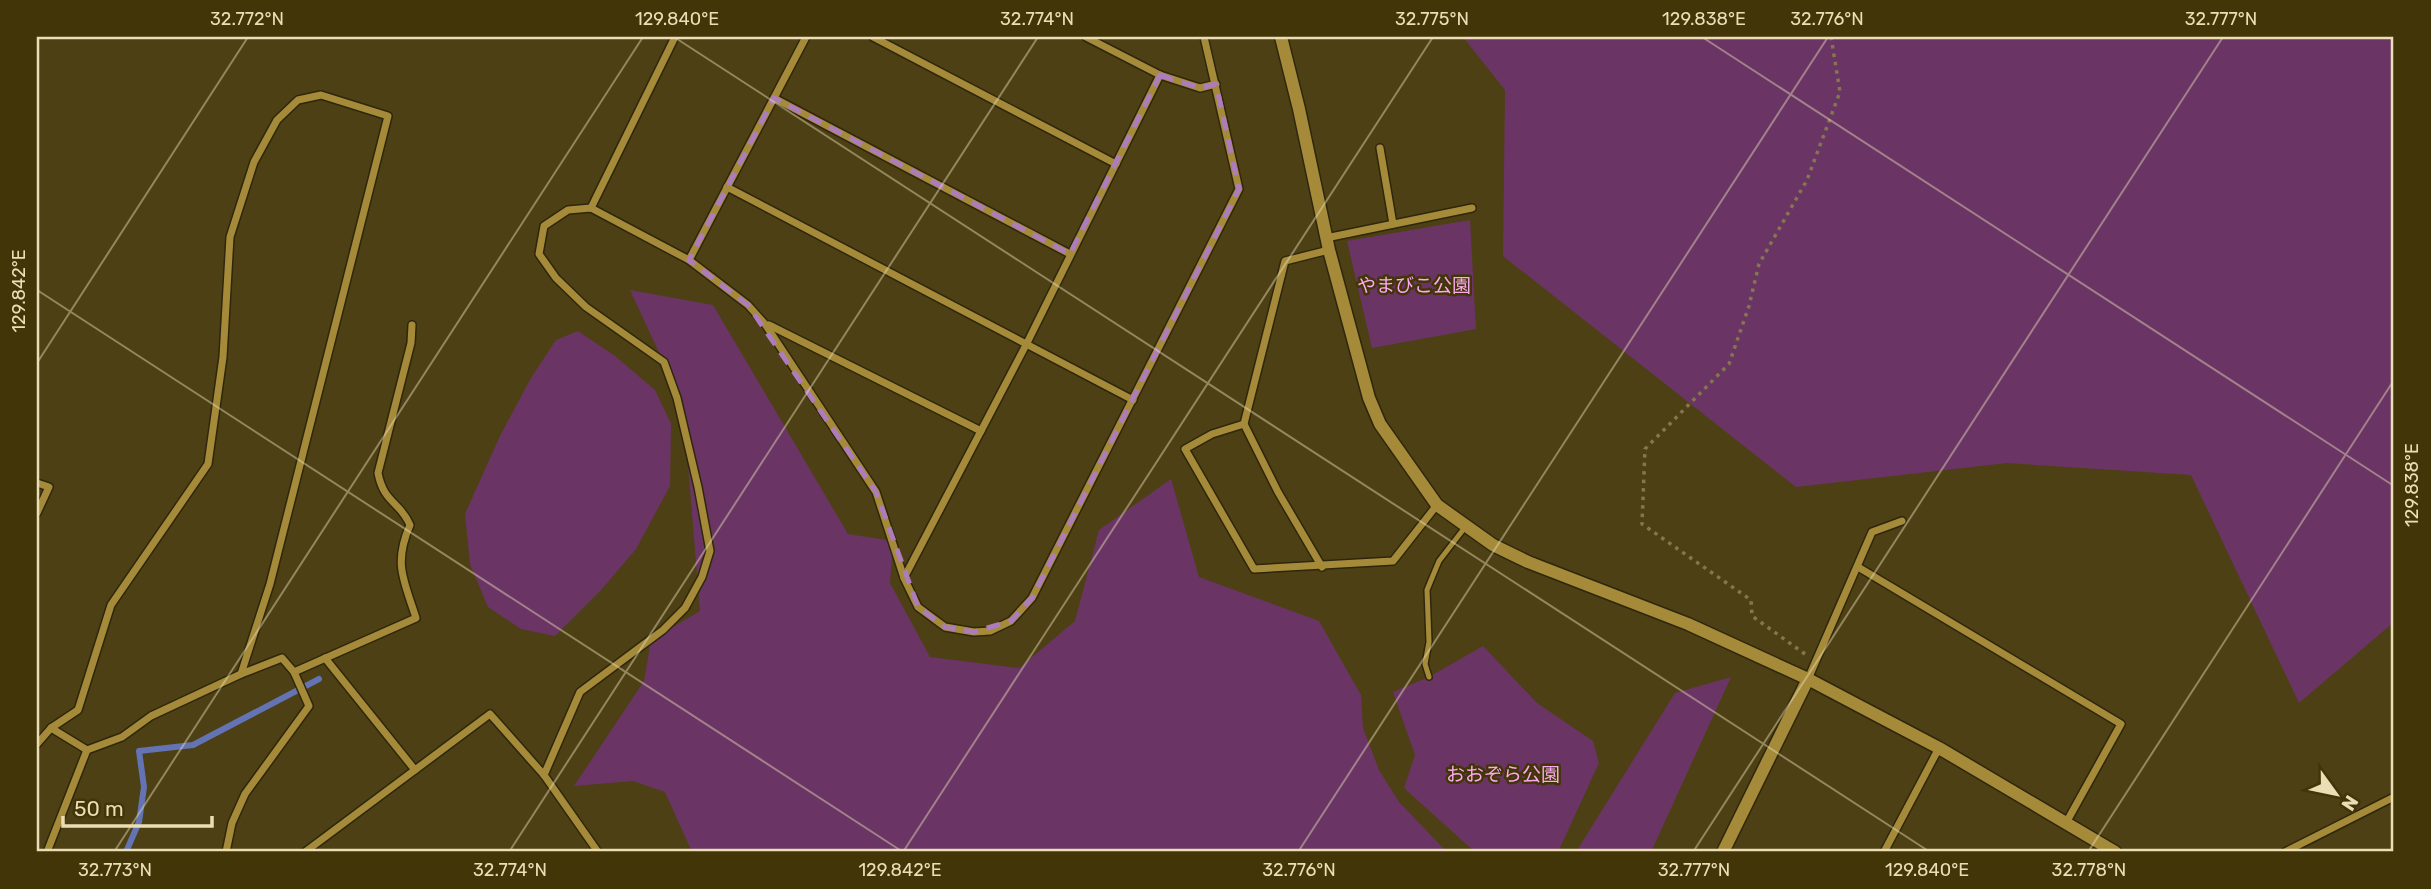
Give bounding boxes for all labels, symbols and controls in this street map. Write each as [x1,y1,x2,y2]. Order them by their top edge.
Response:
text: 32.772°N [210,8,284,30]
text: 129.840°E [635,8,719,30]
text: 32.774°N [1000,8,1074,30]
text: 32.775°N [1395,8,1469,30]
text: 129.838°E [1662,8,1746,30]
text: 32.776°N [1790,8,1864,30]
text: 32.777°N [2185,8,2257,30]
text: 129.842°E [8,249,30,333]
park label: やまびこ公園 [1357,274,1471,297]
text: 129.838°E [2401,443,2423,527]
north arrow [2302,760,2372,830]
park label: おおぞら公園 [1446,763,1560,786]
scale bar [63,784,212,828]
text: N [2336,791,2363,815]
text: 50 m [74,796,124,821]
text: 32.773°N [78,859,152,881]
text: 32.774°N [473,859,547,881]
text: 129.842°E [858,859,942,881]
text: 32.776°N [1262,859,1336,881]
text: 32.777°N [1658,859,1730,881]
text: 129.840°E [1885,859,1969,881]
text: 32.778°N [2052,859,2126,881]

